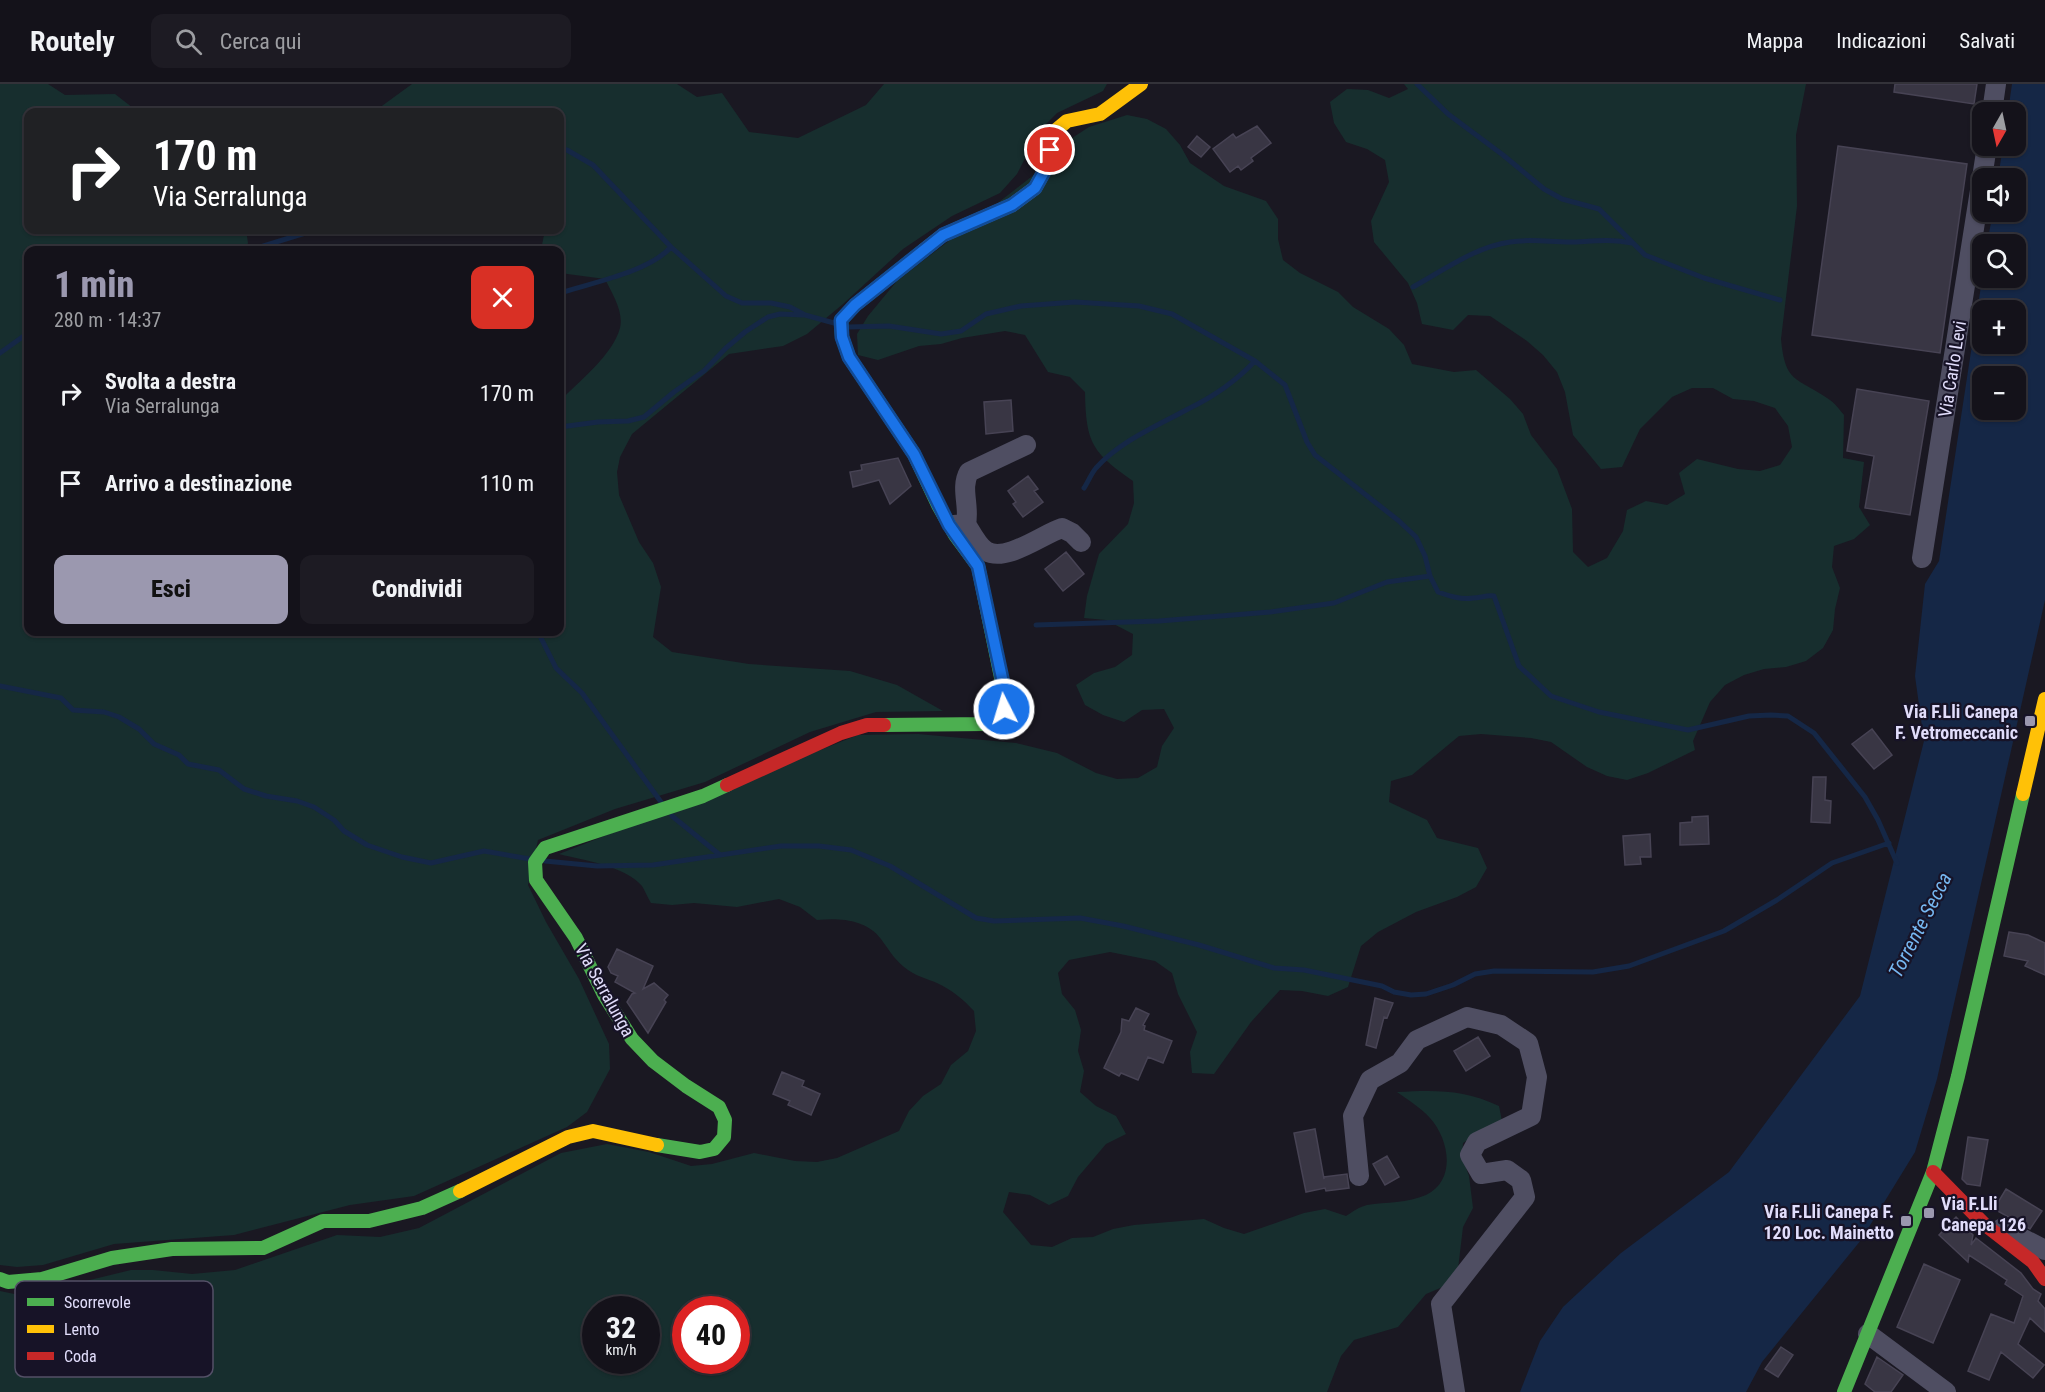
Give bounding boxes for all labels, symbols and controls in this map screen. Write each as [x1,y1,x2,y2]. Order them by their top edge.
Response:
search box [151,14,571,68]
text: Routely [30,25,115,58]
icon: search [172,25,205,58]
text: Cerca qui [220,29,301,54]
text: Mappa [1747,29,1803,53]
text: Indicazioni [1836,29,1926,53]
text: Salvati [1959,29,2015,53]
north arrow [1972,102,2026,156]
map controls [1972,102,2026,420]
pin [1024,124,1075,175]
text: 170 m [153,131,258,180]
icon: right [54,132,132,210]
icon: arrive [1033,133,1066,166]
button: sound [1972,168,2026,222]
text: Via Serralunga [153,181,308,213]
button: search [1972,234,2026,288]
text: 1 min [54,264,134,306]
button: close [471,266,534,329]
button: + [1972,300,2026,354]
text: 280 m · 14:37 [54,308,161,332]
street label: Via Carlo Levi [1934,319,1970,419]
button: − [1972,366,2026,420]
text: Svolta a destra [105,369,236,394]
icon: right [54,377,87,410]
text: 170 m [480,381,534,406]
text: Via Serralunga [105,394,219,418]
icon: arrive [54,467,87,500]
text: Arrivo a destinazione [105,471,292,496]
text: 110 m [480,471,534,496]
button: Esci [54,555,288,624]
button: Condividi [300,555,534,624]
position arrow [972,677,1036,741]
place label: Via F.Lli Canepa F. Vetromeccanic [1895,701,2018,743]
marker: Via F.Lli Canepa F. Vetromeccanic [2023,714,2037,728]
water label: Torrente Secca [1883,868,1957,982]
street label: Via Serralunga [571,940,639,1040]
place label: Via F.Lli Canepa 126 [1941,1193,2026,1235]
place label: Via F.Lli Canepa F. 120 Loc. Mainetto [1763,1201,1894,1243]
marker: Via F.Lli Canepa 126 [1922,1206,1936,1220]
marker: Via F.Lli Canepa F. 120 Loc. Mainetto [1899,1214,1913,1228]
legend [15,1281,213,1377]
text: Scorrevole [64,1293,131,1312]
speed limit sign: 40 [672,1296,750,1374]
text: 32 [606,1310,636,1345]
text: Lento [64,1320,99,1339]
text: km/h [606,1341,636,1359]
text: Coda [64,1347,97,1366]

